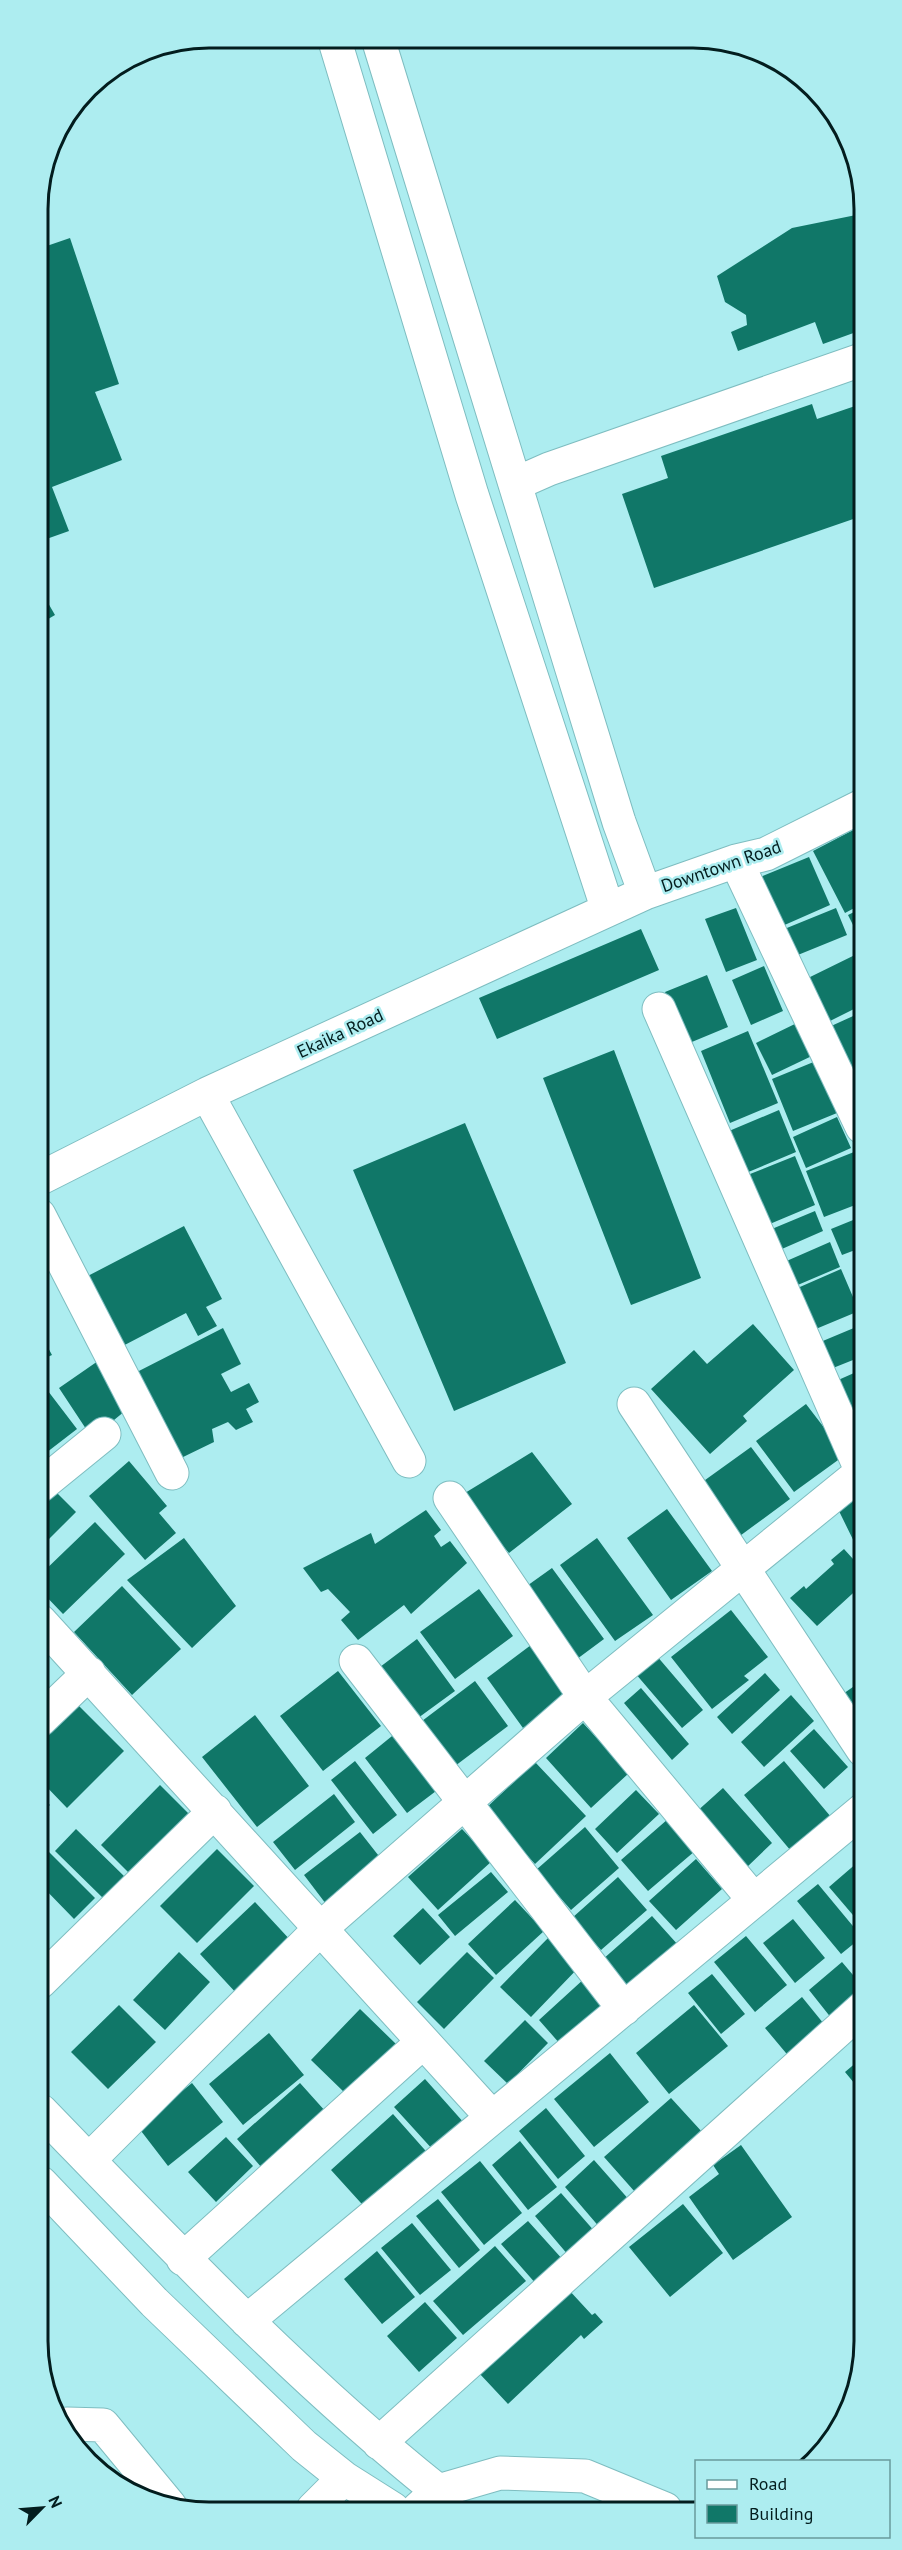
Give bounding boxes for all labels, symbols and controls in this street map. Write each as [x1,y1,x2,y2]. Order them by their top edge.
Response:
street label: Downtown Road [658,835,784,897]
street label: Ekaika Road [293,1003,387,1063]
legend [695,2460,890,2538]
text: Road [749,2472,787,2495]
north arrow [12,2478,72,2538]
text: N [44,2493,67,2511]
text: Building [749,2502,813,2525]

